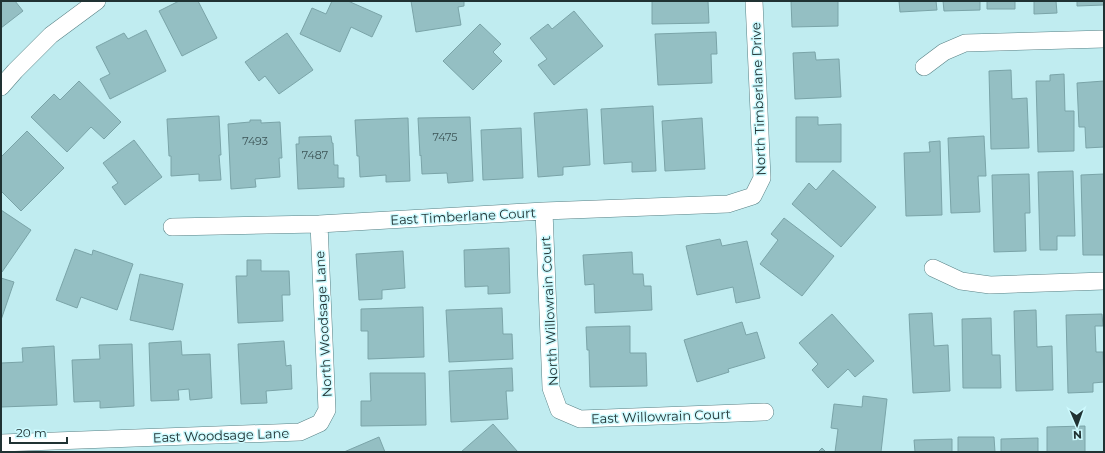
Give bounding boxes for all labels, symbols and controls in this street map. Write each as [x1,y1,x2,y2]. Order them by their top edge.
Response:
street label: North Timberlane Drive [747,22,769,176]
house number: 7475 [433,130,457,144]
house number: 7493 [242,134,268,148]
house number: 7487 [302,148,328,162]
street label: East Timberlane Court [390,204,536,228]
street label: North Willowrain Court [537,236,561,386]
street label: North Woodsage Lane [311,250,335,398]
north arrow [1057,405,1097,445]
street label: East Willowrain Court [591,406,731,426]
scale bar [10,419,67,445]
text: 20 m [16,425,47,440]
street label: East Woodsage Lane [153,425,290,445]
text: N [1073,428,1082,442]

